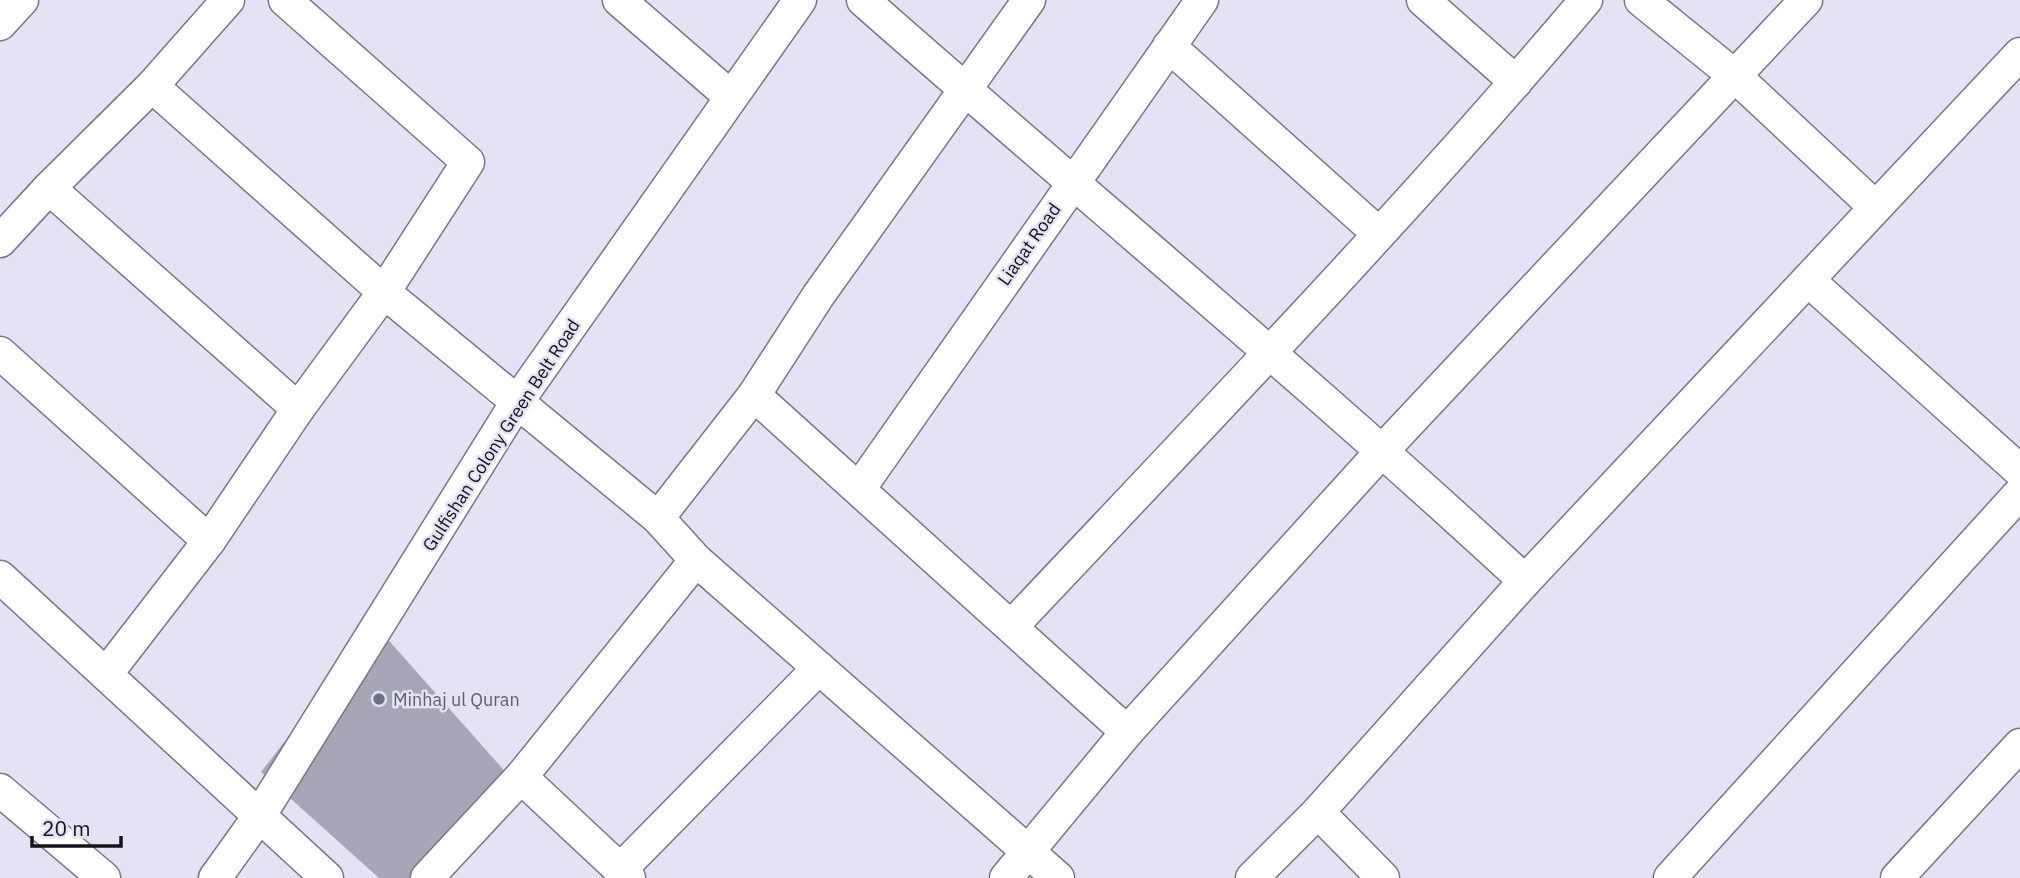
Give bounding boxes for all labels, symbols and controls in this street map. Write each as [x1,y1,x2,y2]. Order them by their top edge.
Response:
street label: Liaqat Road [992,198,1066,290]
street label: Gulfishan Colony Green Belt Road [417,315,585,555]
place label: Minhaj ul Quran [393,688,520,711]
marker: Minhaj ul Quran [371,691,387,707]
scale bar [32,804,121,848]
text: 20 m [42,814,91,842]

